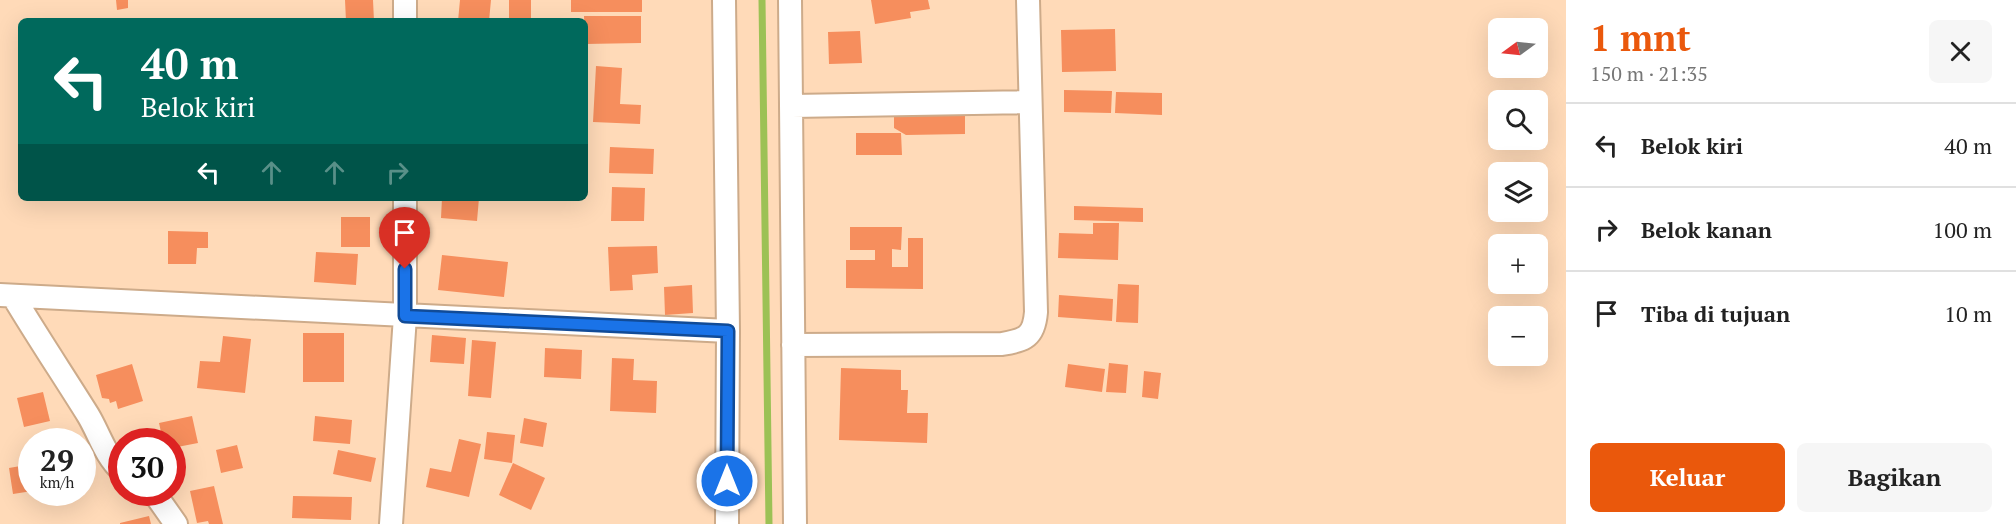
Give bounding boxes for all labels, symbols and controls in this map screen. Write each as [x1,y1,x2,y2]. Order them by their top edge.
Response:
text: 1 mnt [1590,14,1691,61]
north arrow [1488,18,1548,78]
map controls [1488,18,1548,366]
button: close [1929,20,1992,83]
text: 40 m [141,35,239,91]
icon: left [42,42,120,120]
text: 150 m · 21:35 [1590,60,1708,87]
text: Belok kiri [141,89,255,125]
button: search [1488,90,1548,150]
icon: left [1590,129,1623,162]
text: Belok kiri [1641,131,1743,160]
text: 40 m [1944,131,1992,160]
icon: left [192,156,225,189]
icon: ahead [255,156,288,189]
icon: ahead [318,156,351,189]
icon: right [381,156,414,189]
button: layers [1488,162,1548,222]
pin [379,207,430,269]
icon: right [1590,213,1623,246]
text: Belok kanan [1641,215,1772,244]
text: 100 m [1932,215,1992,244]
icon: arrive [388,216,421,249]
button: + [1488,234,1548,294]
icon: arrive [1590,297,1623,330]
text: Tiba di tujuan [1641,299,1790,328]
text: 10 m [1944,299,1992,328]
button: − [1488,306,1548,366]
speed limit sign: 30 [108,428,186,506]
text: 29 [40,440,74,480]
button: Keluar [1590,443,1785,512]
button: Bagikan [1797,443,1992,512]
position arrow [695,449,759,513]
text: km/h [40,472,74,492]

